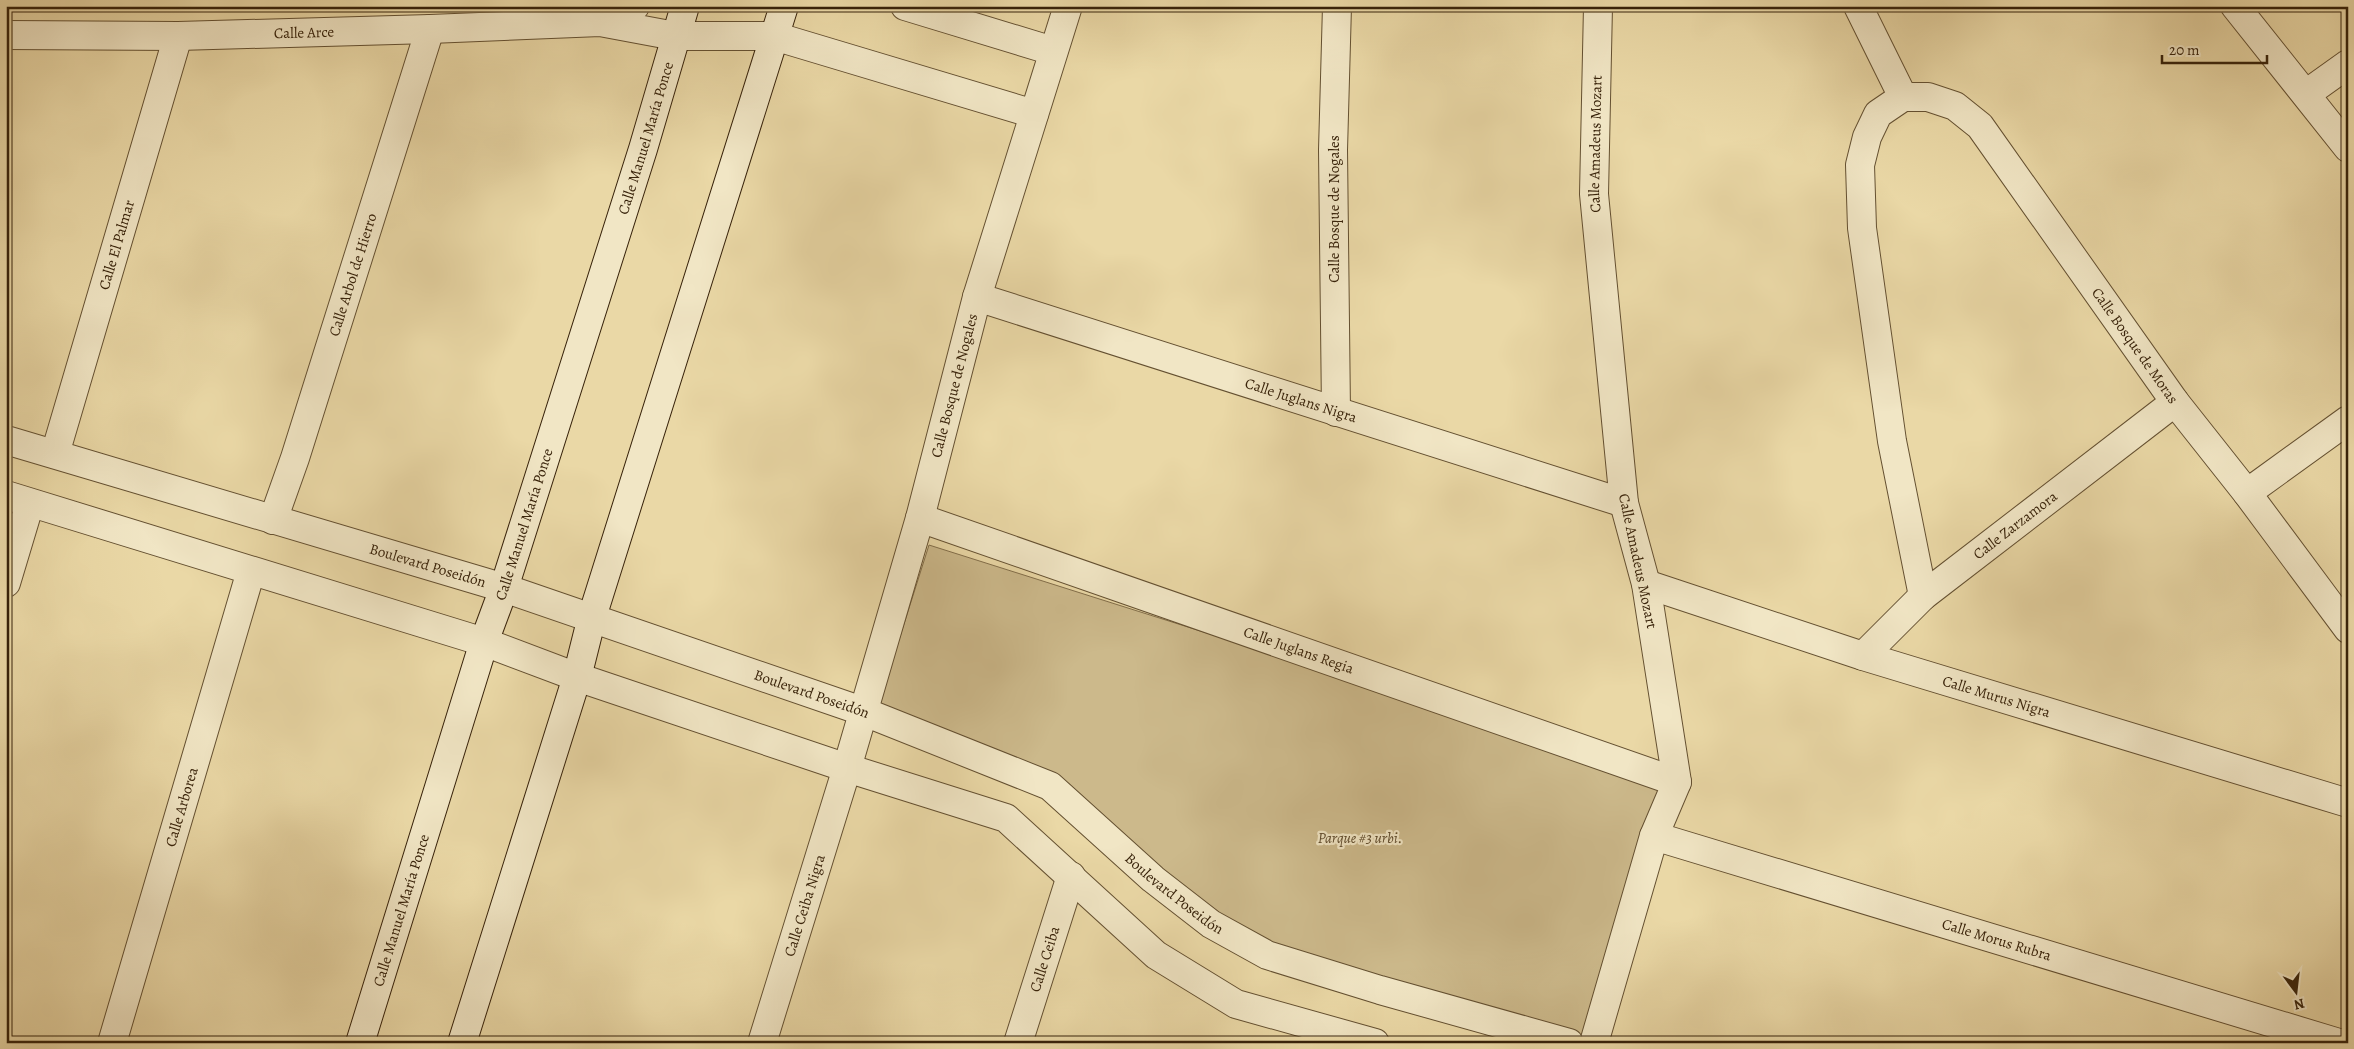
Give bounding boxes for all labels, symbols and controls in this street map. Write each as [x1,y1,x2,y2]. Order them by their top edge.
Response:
street label: Calle Arce [273,22,335,43]
scale bar [2162,32,2266,64]
text: 20 m [2169,40,2200,60]
street label: Calle Manuel María Ponce [613,59,678,217]
street label: Calle Amadeus Mozart [1584,75,1607,214]
street label: Calle Bosque de Nogales [1324,135,1344,283]
street label: Calle El Palmar [94,197,139,292]
street label: Calle Arbol de Hierro [324,211,381,339]
street label: Calle Bosque de Moras [2087,283,2183,407]
street label: Calle Bosque de Nogales [926,312,982,460]
street label: Calle Juglans Nigra [1242,373,1360,427]
street label: Calle Manuel María Ponce [490,446,558,603]
street label: Calle Zarzamora [1969,486,2061,564]
street label: Calle Amadeus Mozart [1614,492,1662,630]
street label: Boulevard Poseidón [367,539,489,592]
street label: Calle Juglans Regia [1241,622,1356,679]
street label: Boulevard Poseidón [751,665,873,723]
street label: Calle Murus Nigra [1940,671,2053,722]
street label: Calle Arborea [160,765,203,849]
park label: Parque #3 urbi. [1318,828,1402,848]
street label: Calle Manuel María Ponce [368,831,434,989]
street label: Boulevard Poseidón [1121,848,1227,939]
street label: Calle Ceiba Nigra [779,852,830,959]
street label: Calle Morus Rubra [1940,914,2054,966]
street label: Calle Ceiba [1025,924,1064,995]
north arrow [2272,966,2322,1016]
text: N [2292,994,2307,1015]

